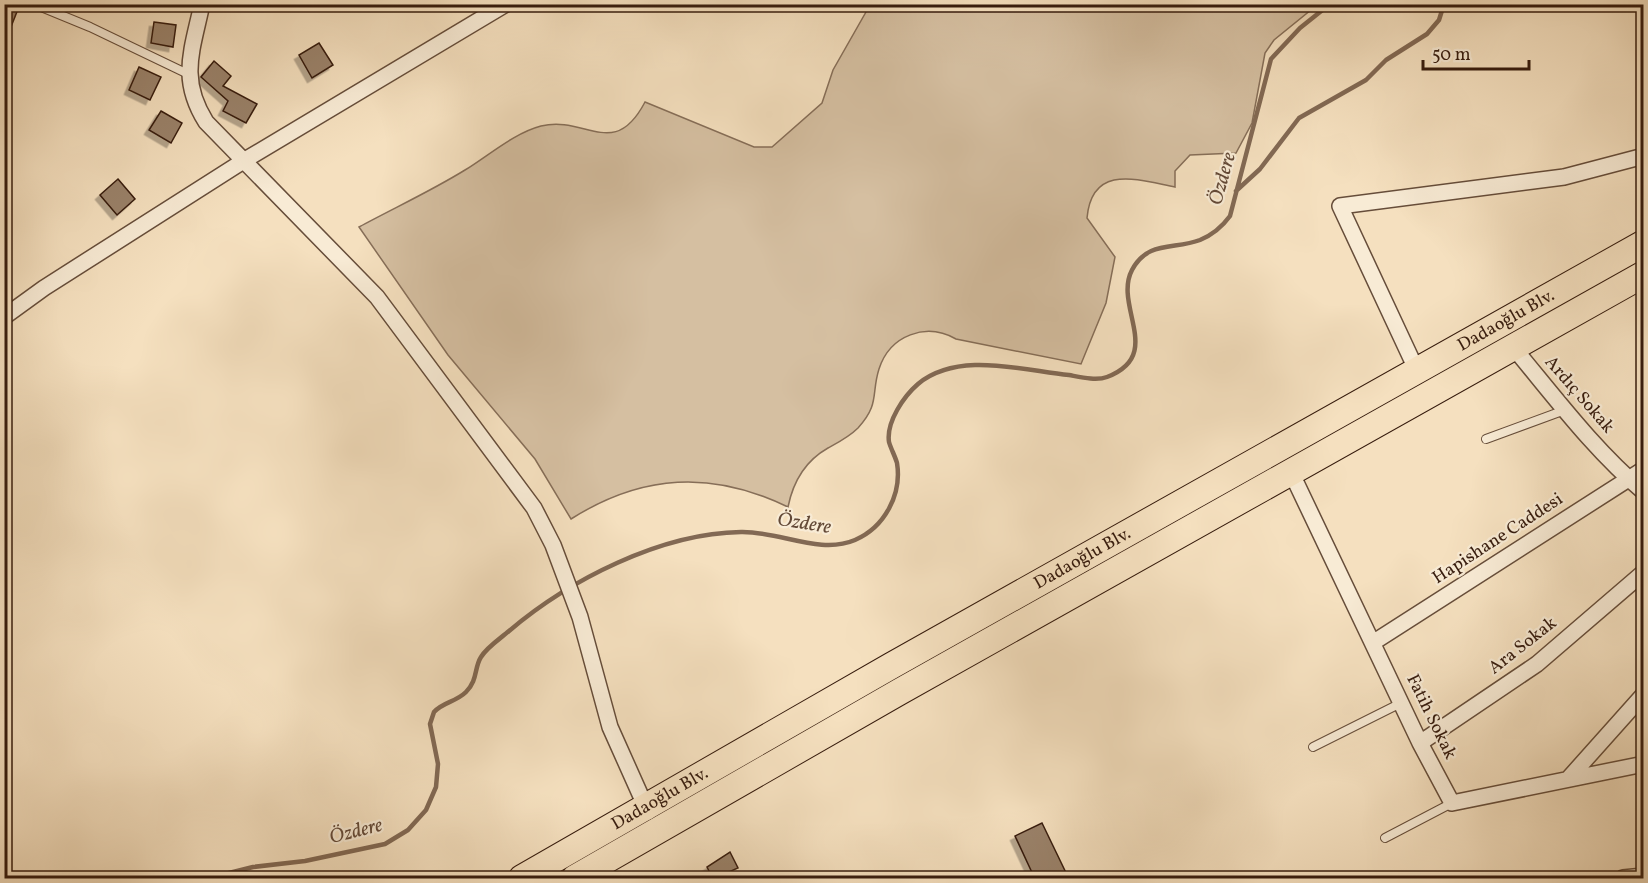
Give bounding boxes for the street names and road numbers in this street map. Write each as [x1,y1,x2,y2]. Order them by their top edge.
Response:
street label: Dadaoğlu Blv. [1453,283,1559,358]
street label: Ardıç Sokak [1538,351,1620,439]
street label: Hapishane Caddesi [1428,487,1568,591]
street label: Dadaoğlu Blv. [1029,521,1135,596]
street label: Ara Sokak [1484,611,1563,681]
street label: Fatih Sokak [1400,670,1462,764]
street label: Dadaoğlu Blv. [607,761,713,837]

